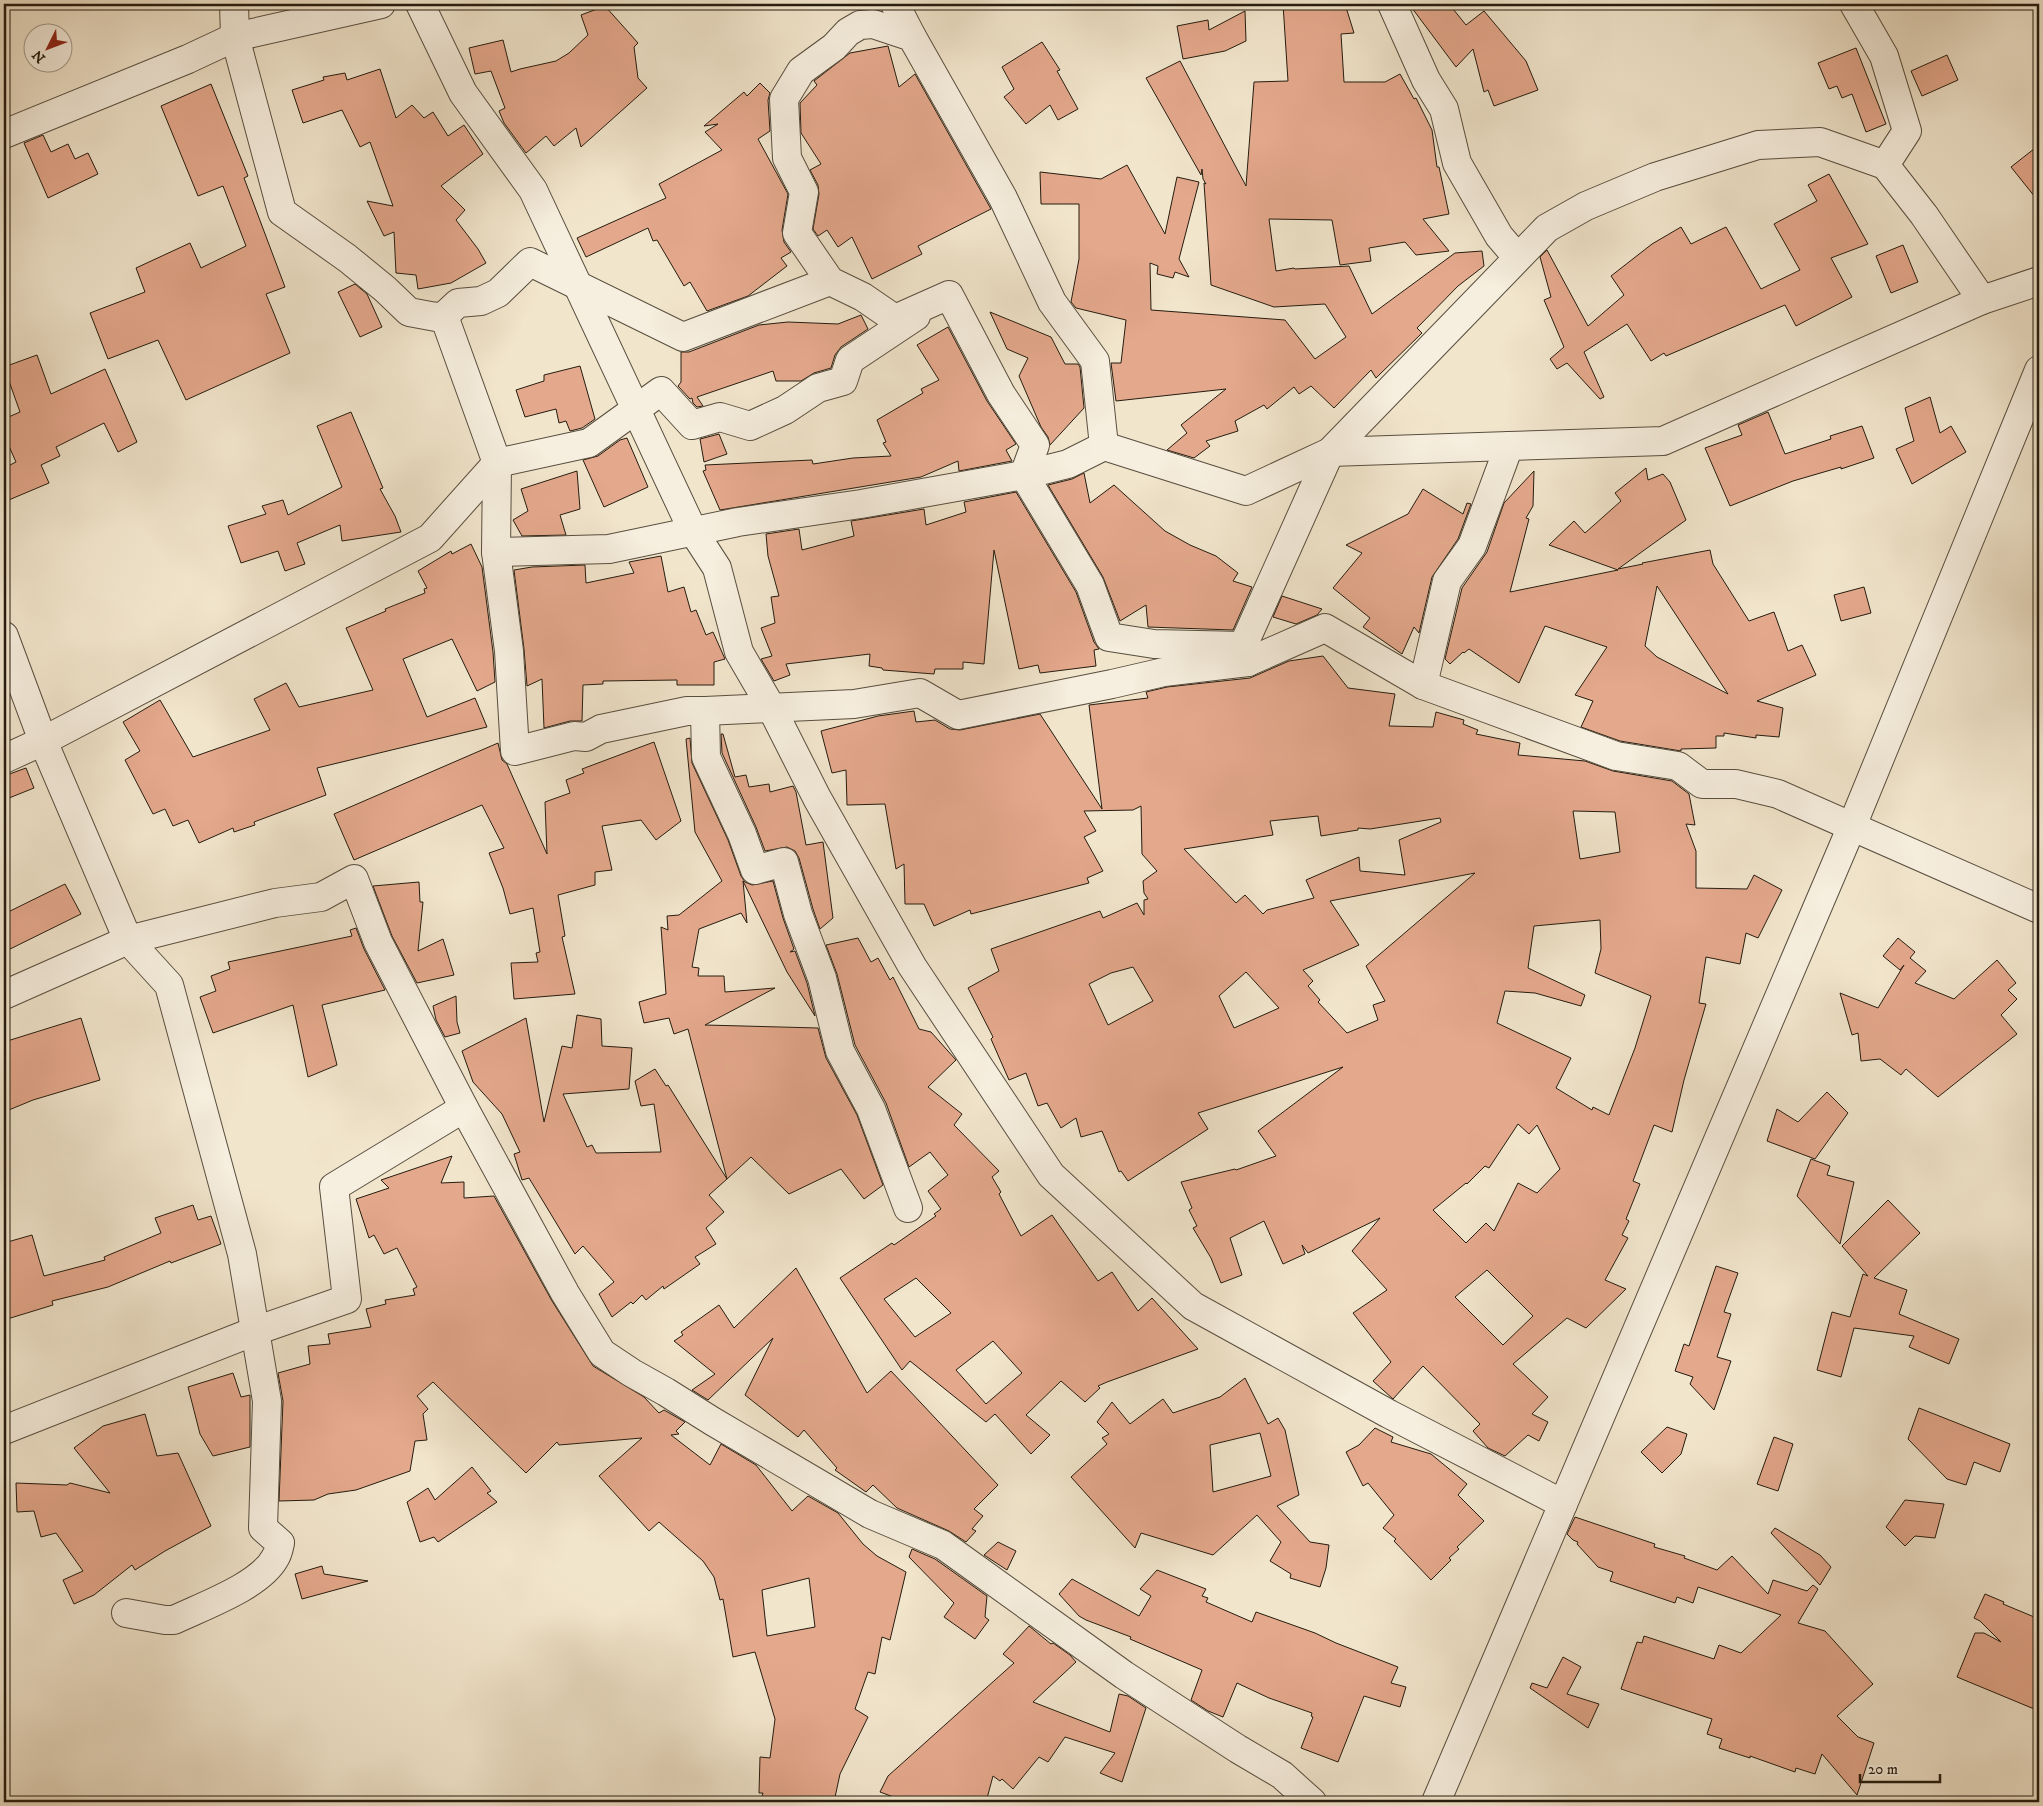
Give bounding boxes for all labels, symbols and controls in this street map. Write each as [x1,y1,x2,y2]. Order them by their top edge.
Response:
north arrow [22,22,72,72]
text: N [28,45,50,66]
scale bar [1860,1751,1940,1783]
text: 20 m [1868,1760,1898,1779]

